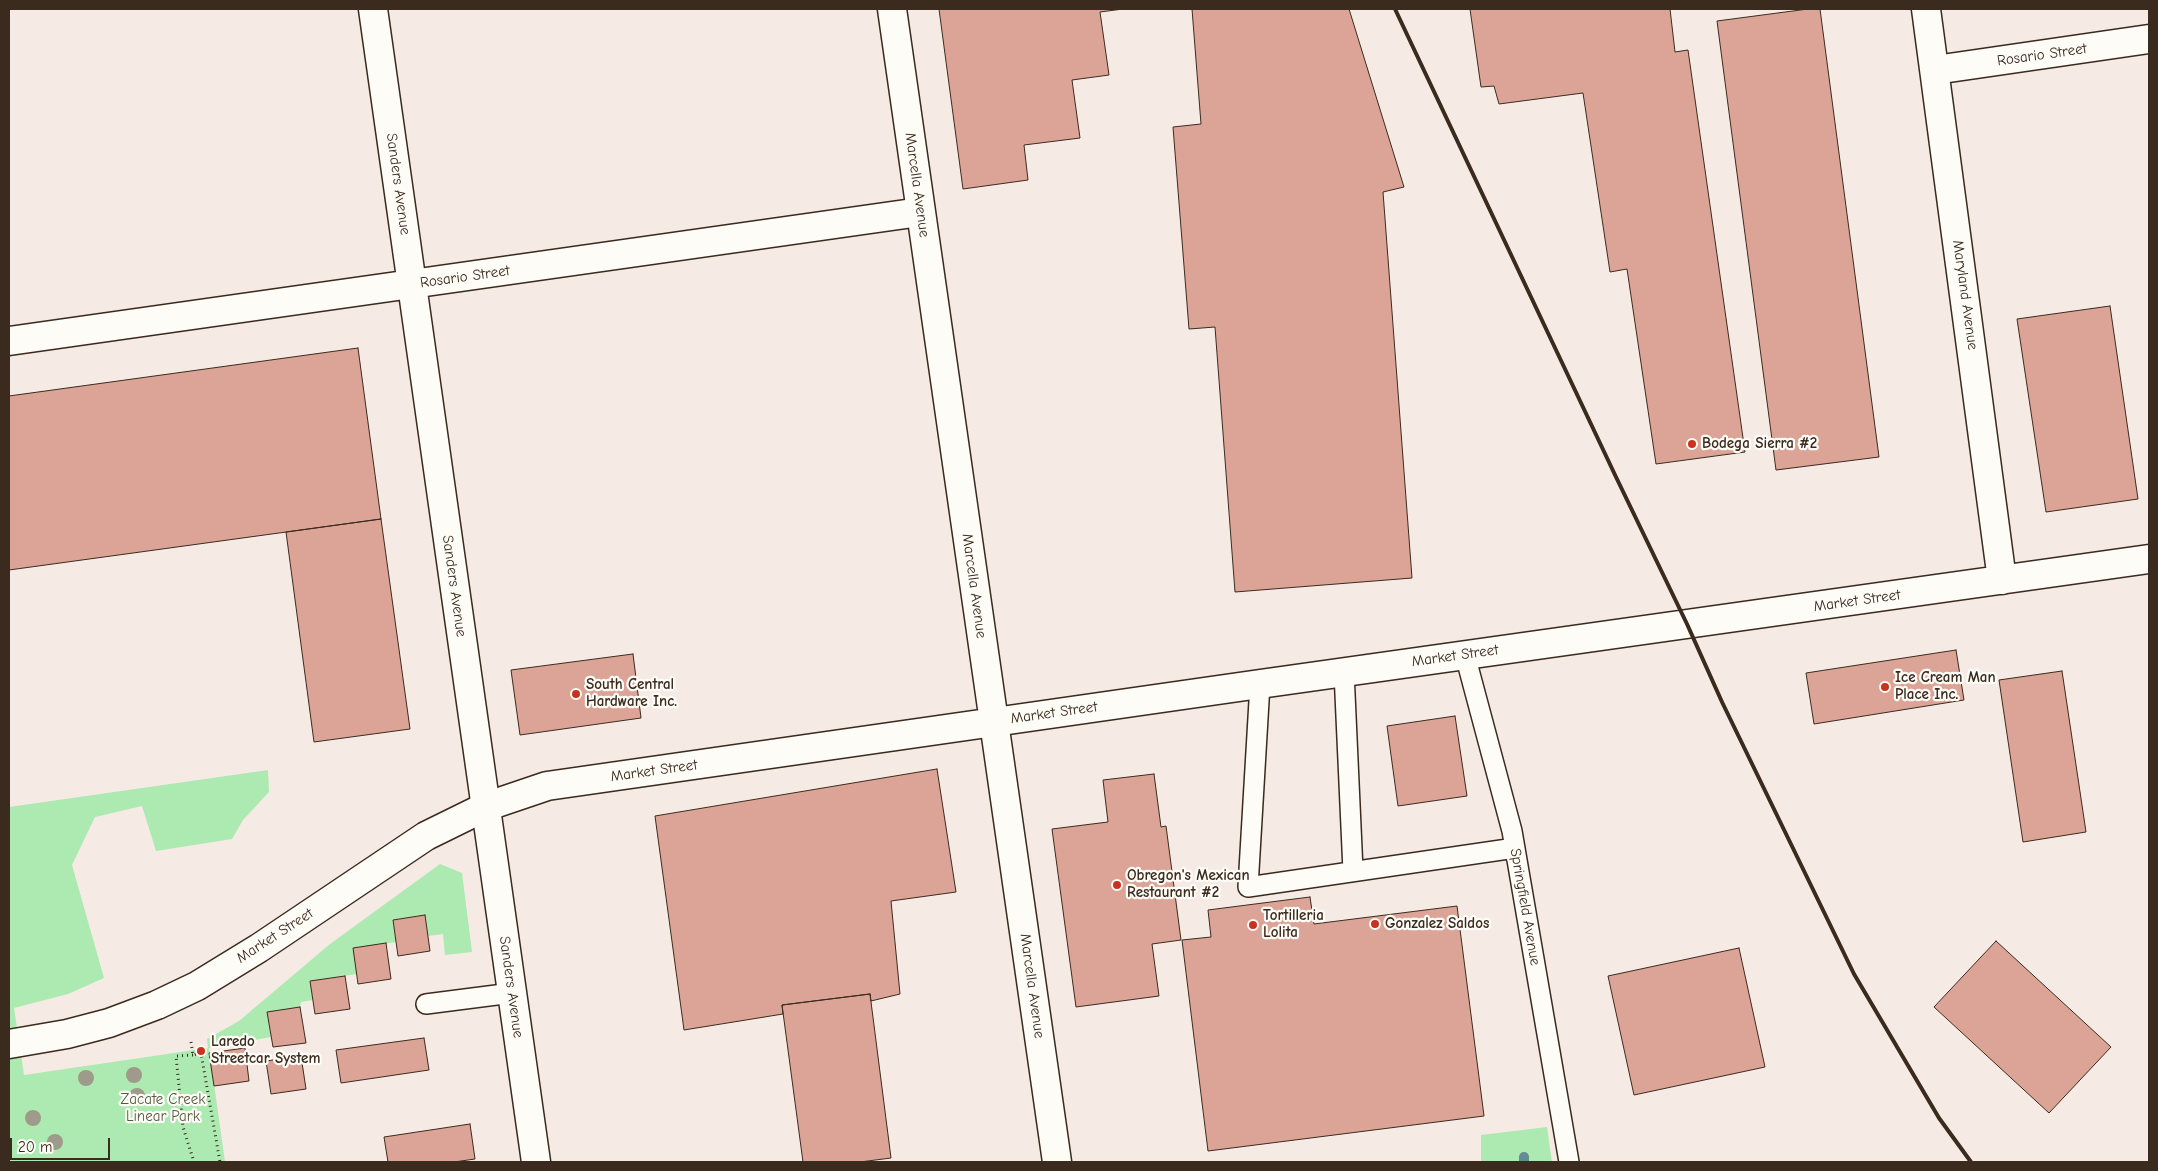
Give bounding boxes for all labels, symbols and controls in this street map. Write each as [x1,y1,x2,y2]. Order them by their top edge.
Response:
street label: Rosario Street [1996,40,2088,70]
street label: Marcella Avenue [901,131,933,239]
street label: Sanders Avenue [382,132,414,236]
street label: Maryland Avenue [1948,239,1982,351]
street label: Rosario Street [419,262,511,292]
place label: Bodega Sierra #2 [1702,435,1817,453]
marker: Bodega Sierra #2 [1686,438,1698,450]
street label: Marcella Avenue [958,532,990,640]
street label: Sanders Avenue [438,534,470,638]
street label: Market Street [1812,586,1902,616]
street label: Market Street [1410,641,1500,671]
place label: Ice Cream Man Place Inc. [1895,669,1996,704]
place label: South Central Hardware Inc. [586,676,677,711]
marker: Ice Cream Man Place Inc. [1879,681,1891,693]
marker: South Central Hardware Inc. [570,688,582,700]
street label: Market Street [1009,698,1099,728]
street label: Market Street [609,756,699,786]
street label: Springfield Avenue [1506,847,1544,967]
place label: Obregon's Mexican Restaurant #2 [1127,867,1250,902]
marker: Obregon's Mexican Restaurant #2 [1111,879,1123,891]
street label: Market Street [233,905,317,967]
place label: Tortilleria Lolita [1263,907,1324,942]
place label: Gonzalez Saldos [1385,915,1489,933]
marker: Gonzalez Saldos [1369,918,1381,930]
marker: Tortilleria Lolita [1247,919,1259,931]
street label: Marcella Avenue [1016,932,1048,1040]
street label: Sanders Avenue [495,935,527,1039]
place label: Laredo Streetcar System [211,1033,320,1068]
marker: Laredo Streetcar System [195,1045,207,1057]
park label: Zacate Creek Linear Park [121,1091,205,1126]
scale bar [12,1128,112,1160]
text: 20 m [18,1138,52,1156]

